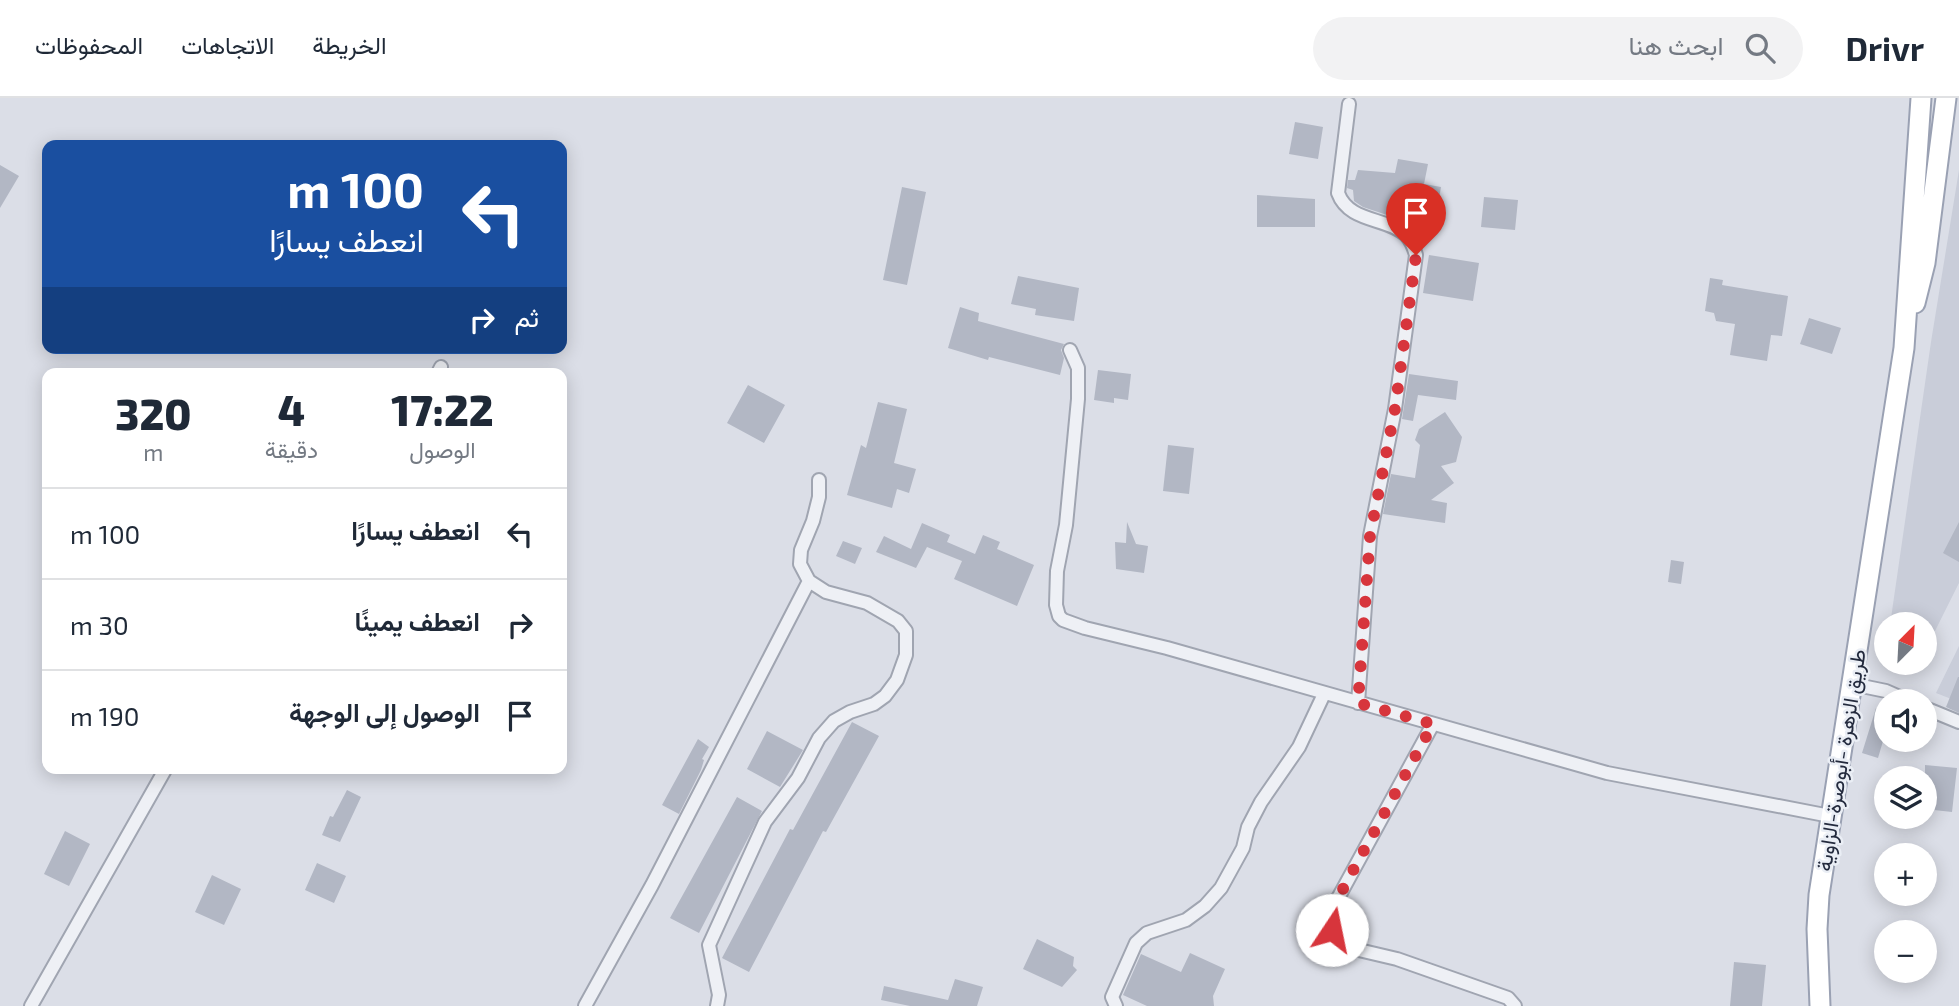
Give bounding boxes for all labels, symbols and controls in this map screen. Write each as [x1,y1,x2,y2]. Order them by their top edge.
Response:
search box [1313,17,1803,80]
text: Drivr [1845,28,1924,68]
text: ابحث هنا [1628,29,1723,60]
icon: search [1741,29,1779,67]
text: المحفوظات [35,30,143,59]
text: الاتجاهات [181,30,274,59]
text: الخريطة [312,30,387,59]
text: 100 m [287,159,424,218]
icon: left [448,168,539,259]
pin [1386,183,1446,255]
icon: arrive [1397,194,1435,232]
text: انعطف يسارًا [269,220,424,258]
icon: right [463,301,501,339]
text: ثم [515,301,539,332]
text: 4 [278,384,305,434]
text: 17:22 [391,384,494,434]
text: 320 [115,388,191,438]
text: دقيقة [265,435,318,463]
text: الوصول [409,435,476,463]
text: m [143,438,163,466]
text: انعطف يسارًا [351,514,480,545]
icon: left [501,515,539,553]
text: 100 m [70,518,140,549]
text: انعطف يمينًا [355,605,480,636]
icon: right [501,606,539,644]
text: 30 m [70,609,129,640]
north arrow [1874,612,1937,676]
map controls [1874,612,1937,983]
street label: طريق الزهرة -أبوصرة-الزاوية [1810,647,1872,873]
button: sound [1874,689,1937,752]
text: الوصول إلى الوجهة [289,696,480,727]
icon: arrive [501,697,539,735]
text: 190 m [70,700,140,731]
button: layers [1874,766,1937,829]
button: + [1874,843,1937,906]
position arrow [1295,893,1369,967]
button: − [1874,920,1937,983]

